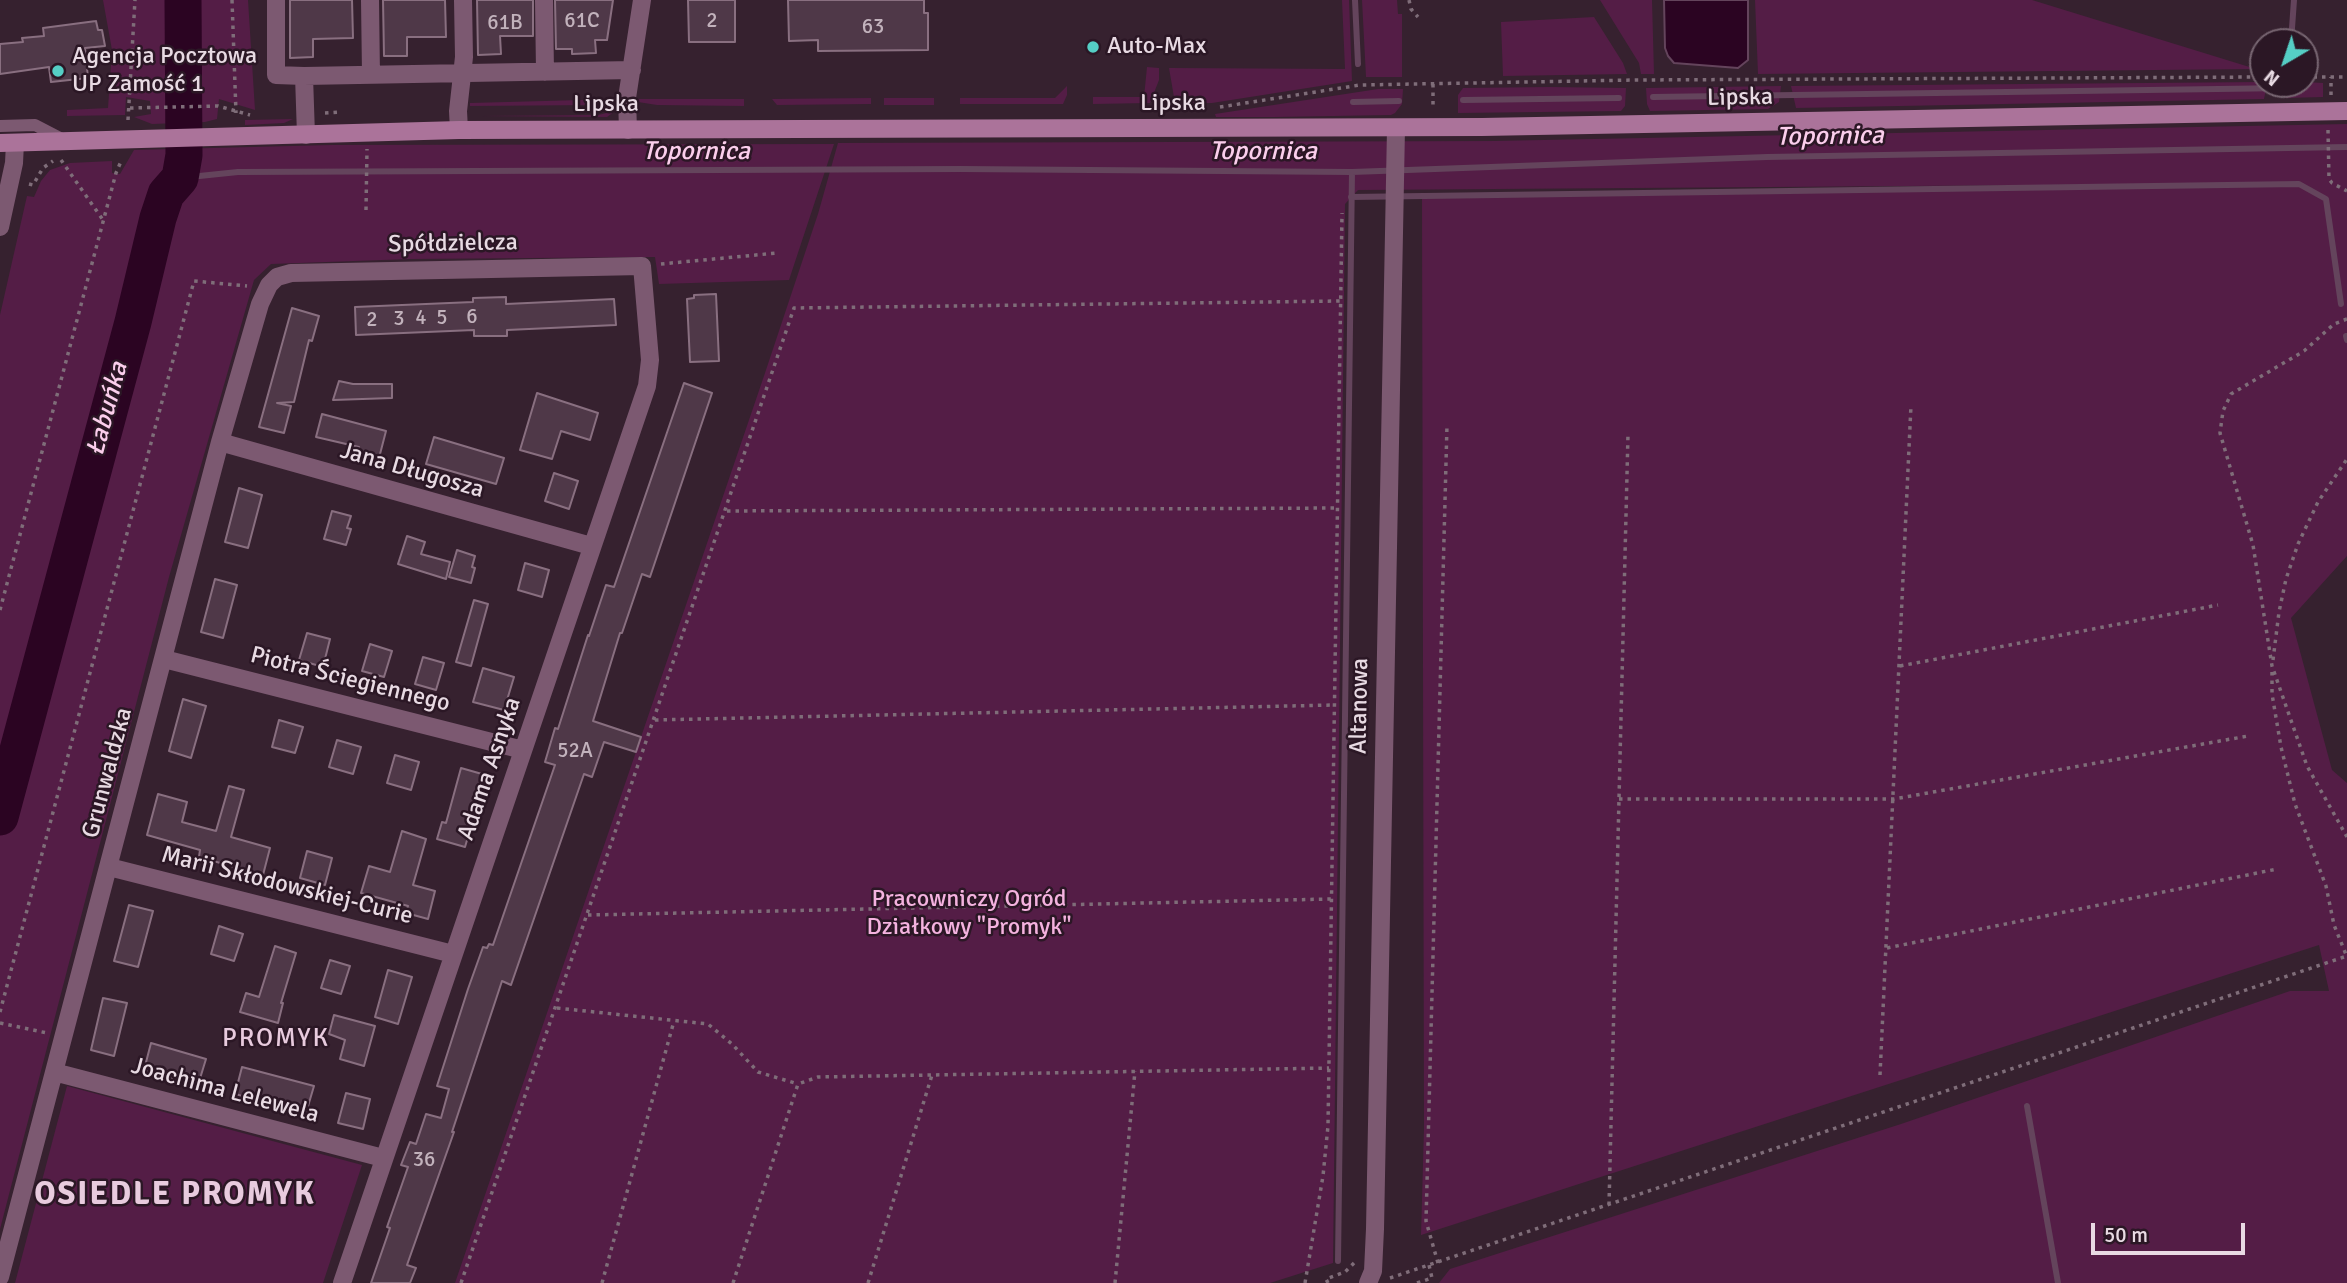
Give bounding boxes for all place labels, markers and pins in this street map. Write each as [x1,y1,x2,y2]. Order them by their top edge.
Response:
place label: Auto-Max [1107,33,1206,61]
marker: Auto-Max [1085,39,1101,55]
place label: Agencja Pocztowa UP Zamość 1 [72,43,257,99]
marker: Agencja Pocztowa UP Zamość 1 [50,63,66,79]

